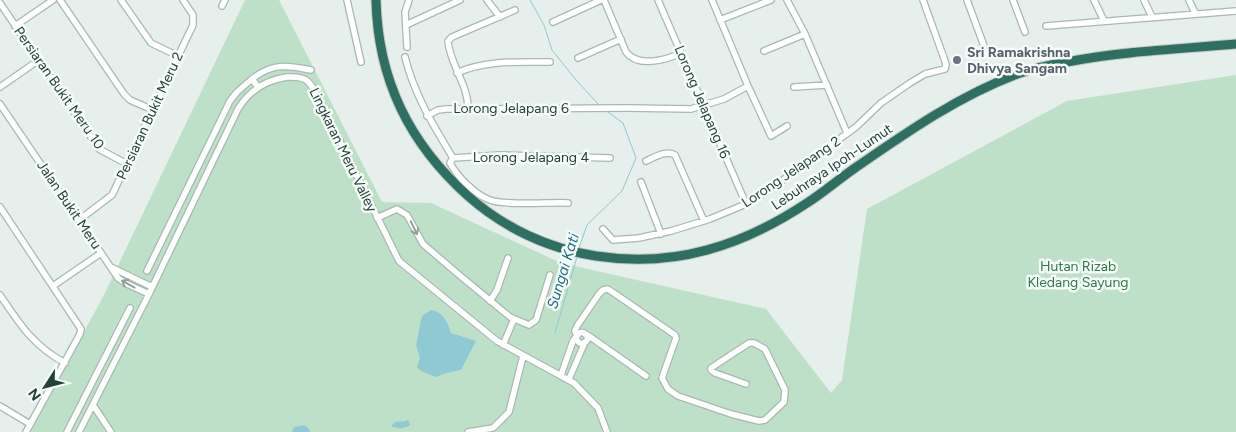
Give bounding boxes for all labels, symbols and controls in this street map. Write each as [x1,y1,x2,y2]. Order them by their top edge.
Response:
street label: Persiaran Bukit Meru 10 [10,23,108,153]
street label: Lorong Jelapang 16 [670,43,734,161]
place label: Sri Ramakrishna Dhivya Sangam [967,44,1070,77]
street label: Persiaran Bukit Meru 2 [113,49,187,183]
marker: Sri Ramakrishna Dhivya Sangam [951,54,963,66]
street label: Lingkaran Meru Valley [305,85,381,216]
street label: Lorong Jelapang 6 [453,100,569,117]
street label: Lebuhraya Ipoh-Lumut [768,120,896,214]
street label: Lorong Jelapang 2 [738,133,844,211]
street label: Lorong Jelapang 4 [473,149,590,166]
street label: Jalan Bukit Meru [33,158,105,252]
one-way arrow [410,220,419,235]
water label: Sungai Kati [543,231,583,311]
park label: Hutan Rizab Kledang Sayung [1028,258,1128,291]
one-way arrow [121,278,135,288]
north arrow [20,362,70,412]
text: N [25,385,45,404]

